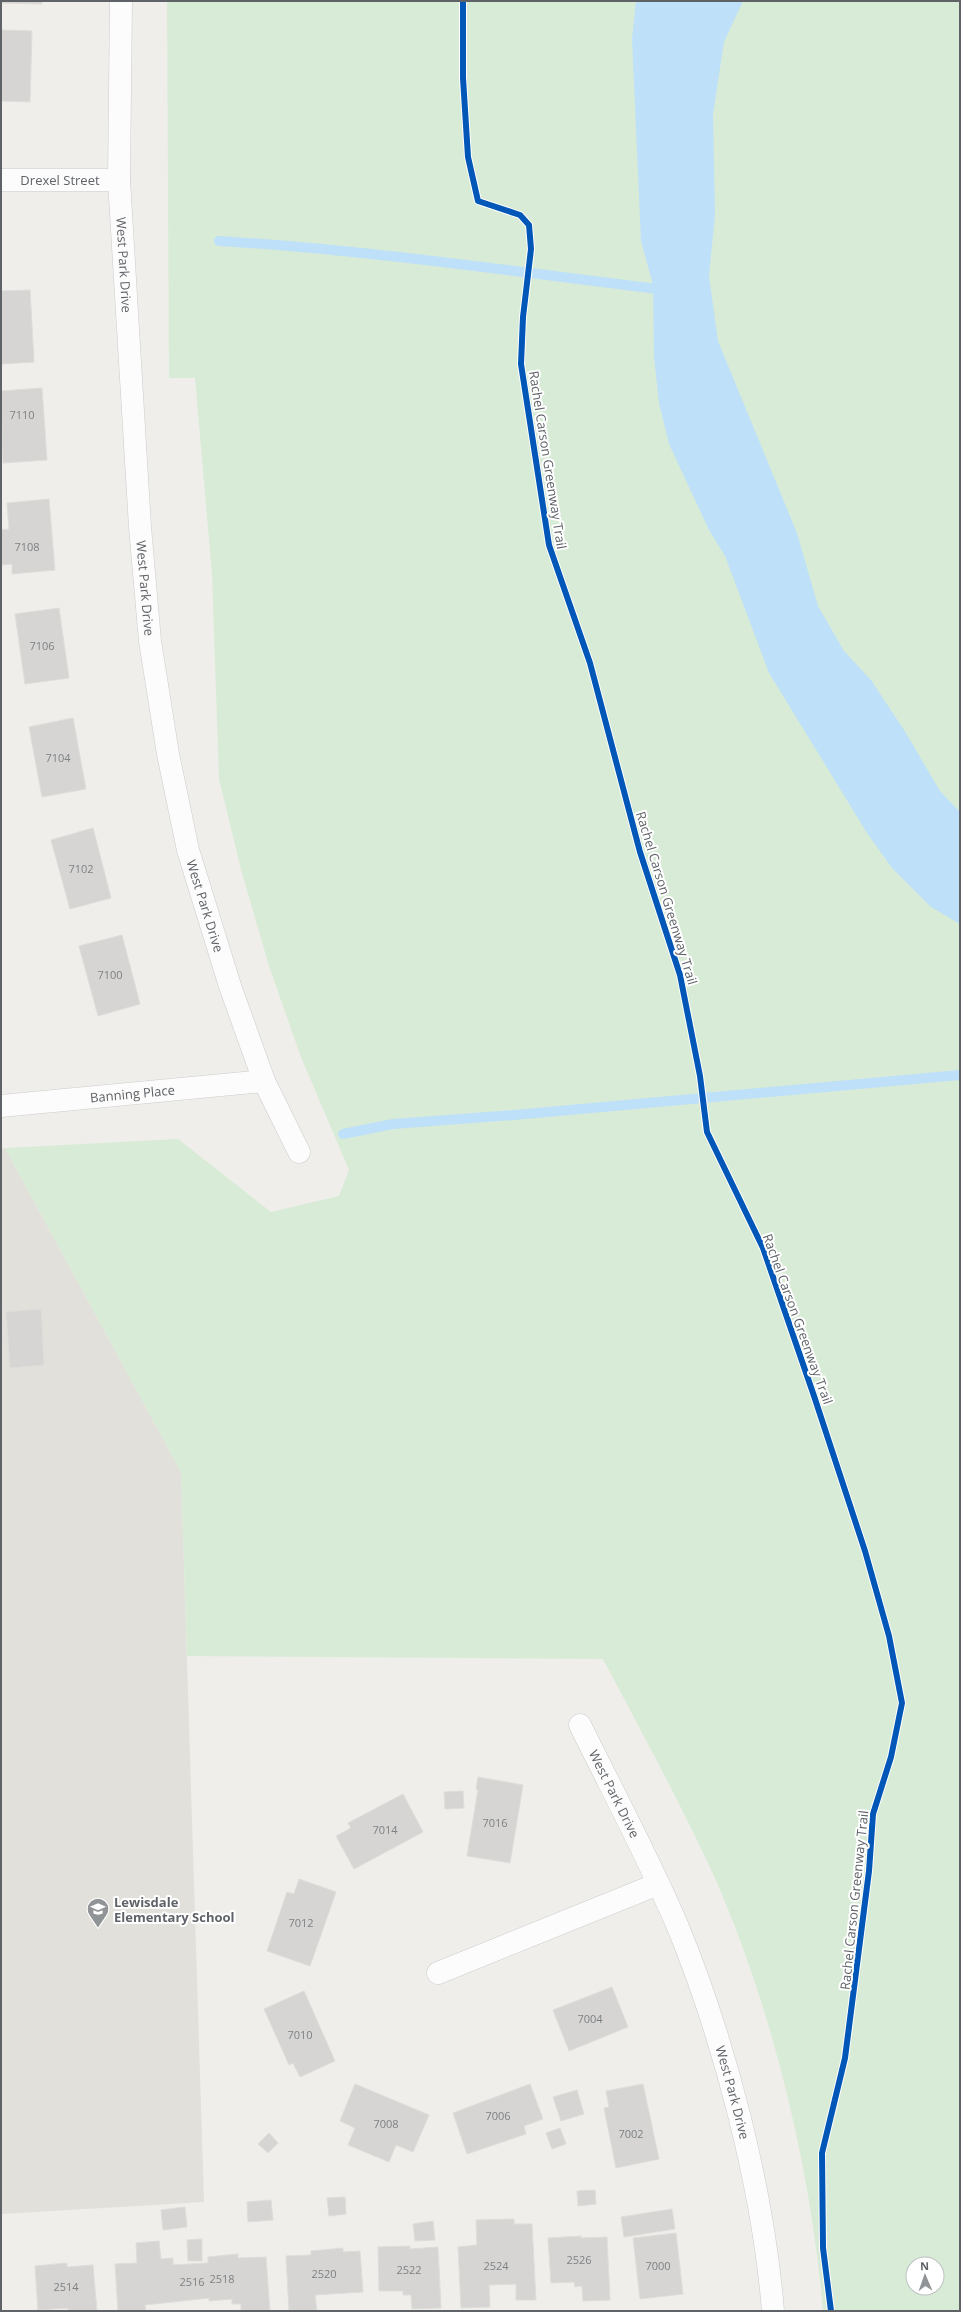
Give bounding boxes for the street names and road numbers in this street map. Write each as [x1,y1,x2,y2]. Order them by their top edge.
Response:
street label: Drexel Street [20,171,100,189]
street label: West Park Drive [112,216,136,313]
street label: Rachel Carson Greenway Trail [525,370,571,550]
street label: West Park Drive [132,539,159,637]
street label: Rachel Carson Greenway Trail [632,809,702,987]
street label: West Park Drive [182,857,228,954]
street label: Banning Place [89,1081,176,1107]
street label: Rachel Carson Greenway Trail [759,1231,837,1407]
street label: West Park Drive [585,1747,644,1841]
street label: Rachel Carson Greenway Trail [836,1809,872,1991]
street label: West Park Drive [711,2044,754,2141]

